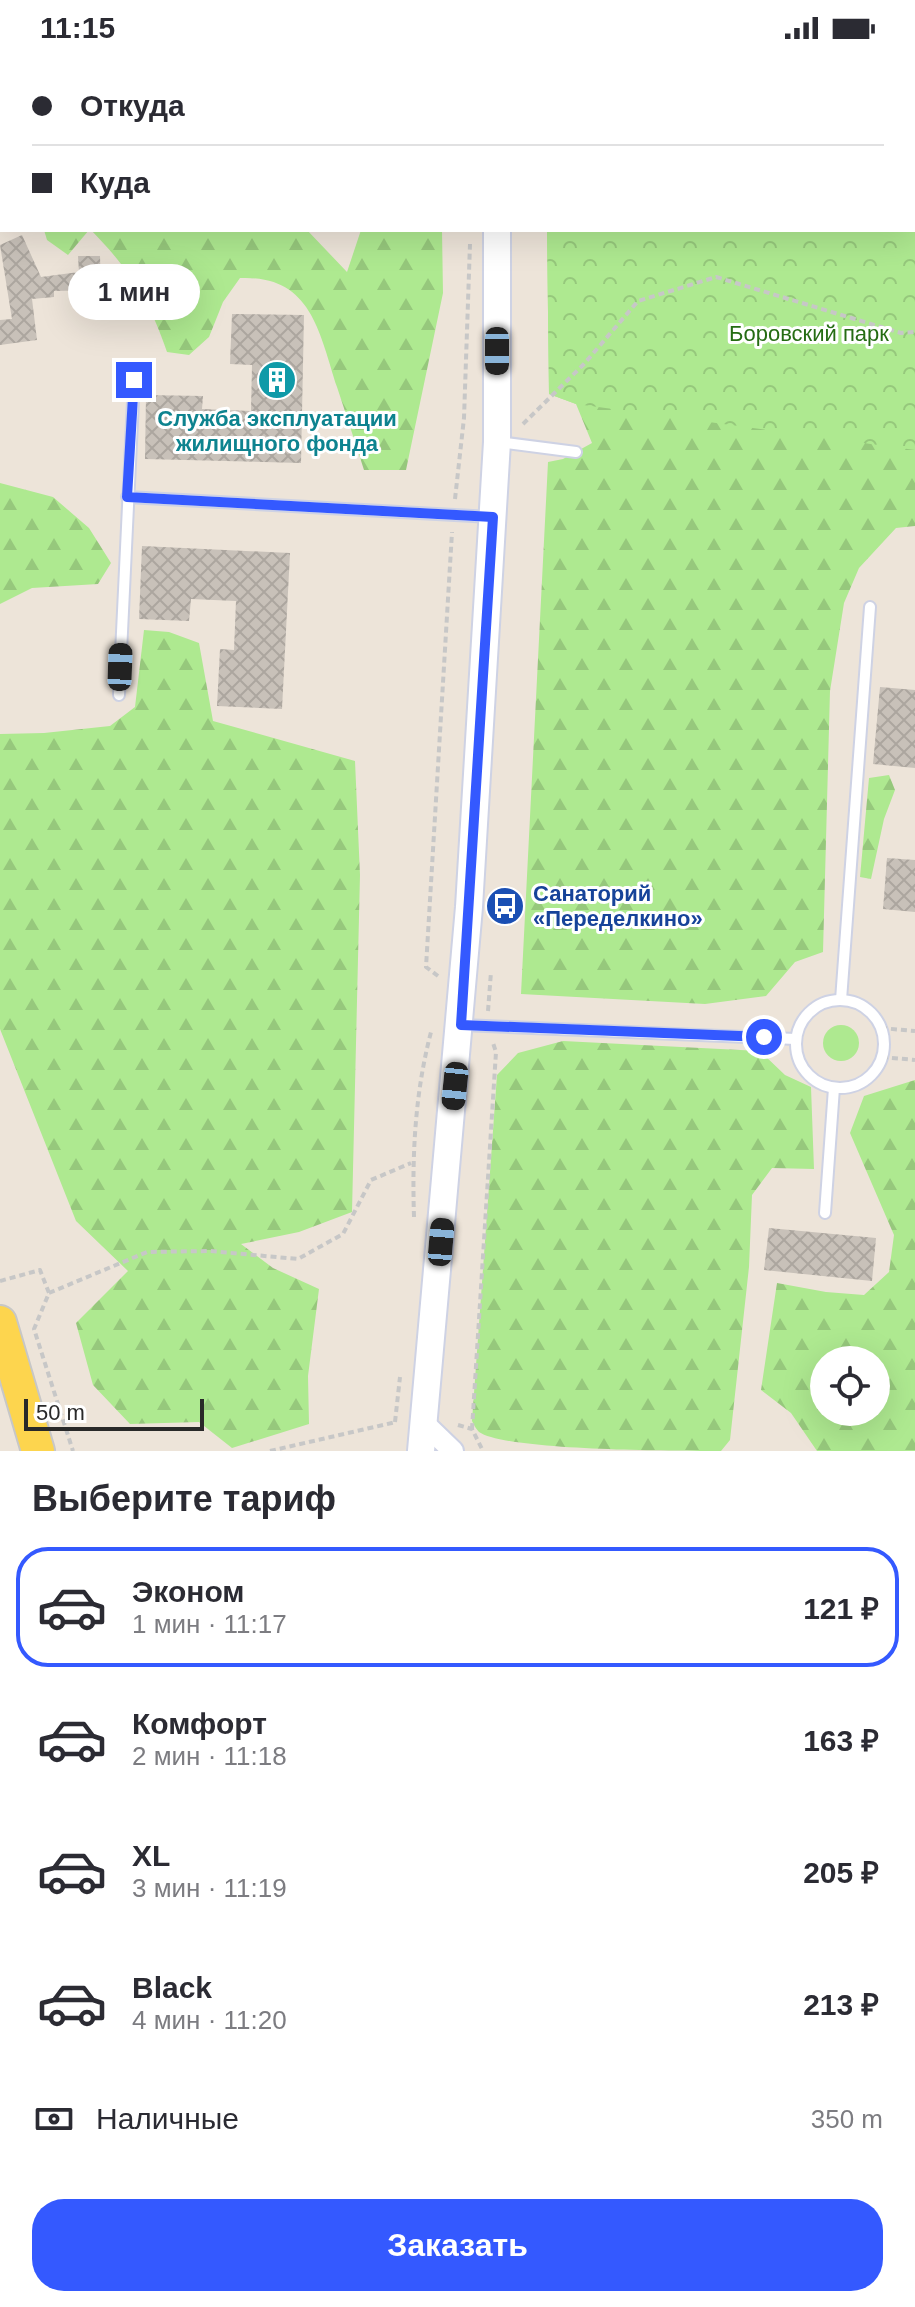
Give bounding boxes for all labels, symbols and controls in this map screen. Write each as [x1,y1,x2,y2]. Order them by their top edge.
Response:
text: 11:15 [40,11,115,44]
text: Откуда [80,89,185,122]
text: Куда [80,166,150,199]
callout: 1 мин [68,264,200,320]
text: 1 мин [98,277,170,307]
park label: Боровский парк [729,321,889,346]
car [485,327,509,375]
building icon: Служба эксплуатации жилищного фонда [256,359,298,401]
route end [116,362,152,398]
place label: Служба эксплуатации жилищного фонда [157,406,397,456]
car [107,643,133,691]
place label: Санаторий «Переделкино» [533,881,703,931]
bus stop icon: Санаторий «Переделкино» [484,885,526,927]
route start [746,1019,782,1055]
car [441,1061,469,1111]
car [427,1217,455,1267]
map controls [810,1346,890,1426]
button: locate [810,1346,890,1426]
scale bar [24,1395,204,1431]
text: 50 m [36,1400,85,1425]
text: Выберите тариф [32,1478,336,1519]
icon: car [36,1571,108,1643]
text: Эконом [132,1575,245,1608]
text: 121 ₽ [803,1592,879,1625]
text: 1 мин · 11:17 [132,1609,287,1639]
icon: car [36,1703,108,1775]
text: Комфорт [132,1707,267,1740]
text: 163 ₽ [803,1724,879,1757]
text: 2 мин · 11:18 [132,1741,287,1771]
icon: car [36,1835,108,1907]
text: XL [132,1839,170,1872]
text: 205 ₽ [803,1856,879,1889]
text: 3 мин · 11:19 [132,1873,287,1903]
icon: car [36,1967,108,2039]
text: Black [132,1971,212,2004]
text: 213 ₽ [803,1988,879,2021]
text: 4 мин · 11:20 [132,2005,287,2035]
icon: cash [32,2097,76,2141]
text: Наличные [96,2102,239,2135]
text: 350 m [811,2104,883,2134]
button: Заказать [32,2199,883,2291]

